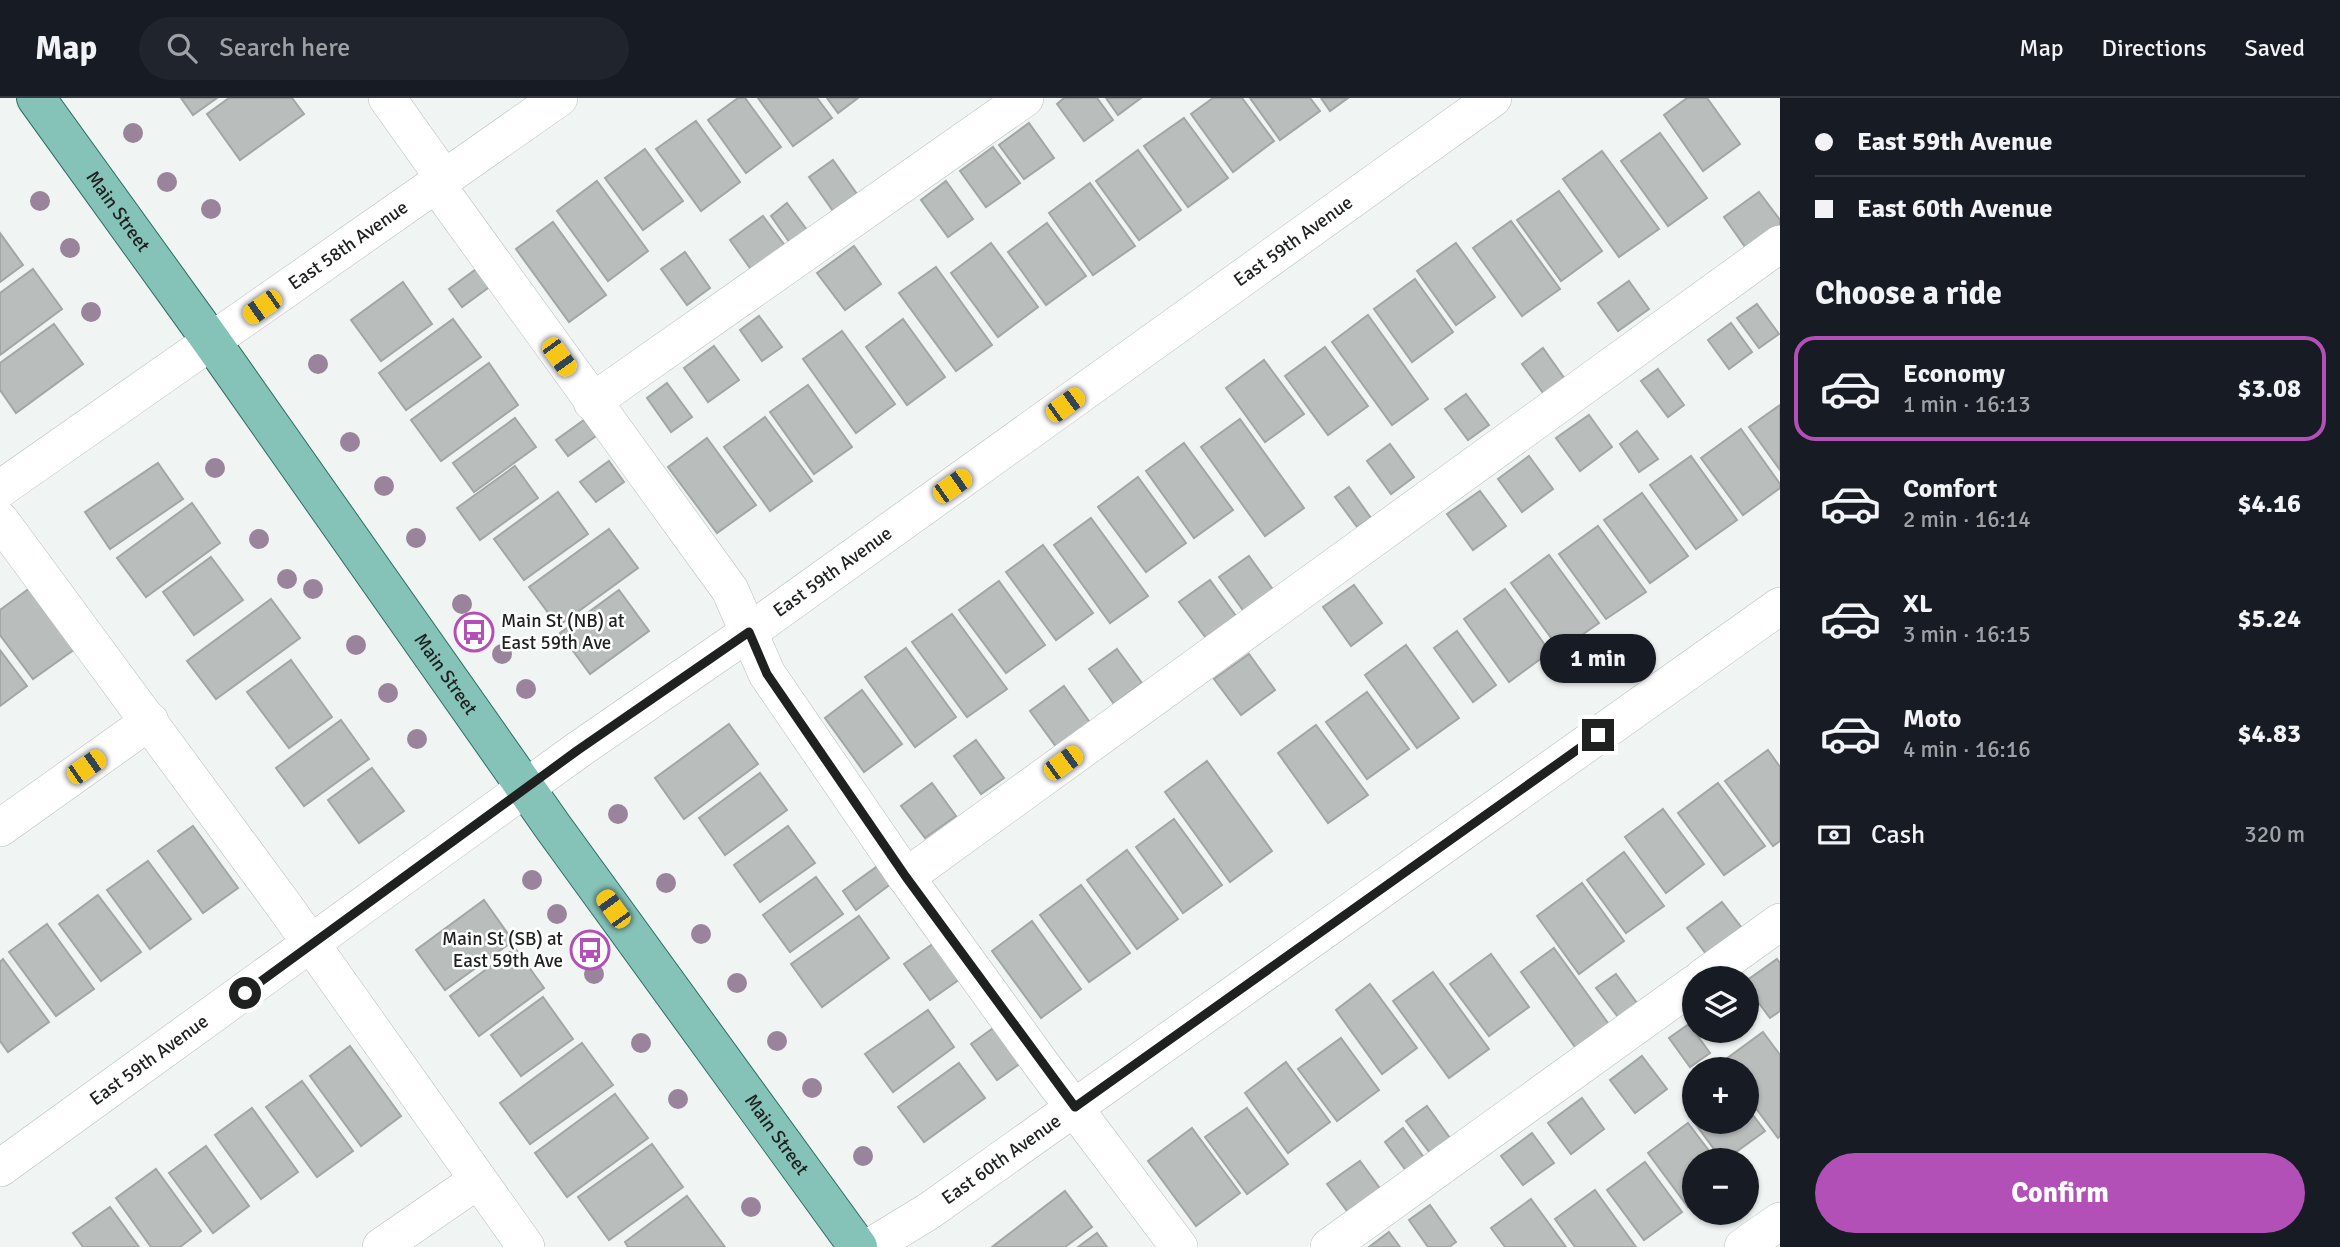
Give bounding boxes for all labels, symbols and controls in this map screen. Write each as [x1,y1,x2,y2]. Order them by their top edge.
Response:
search box [139,17,629,80]
text: Map [35,28,97,69]
icon: search [163,29,201,67]
text: Search here [219,32,350,64]
text: Map [2019,33,2064,63]
text: Directions [2102,33,2207,63]
text: Saved [2245,33,2305,63]
text: East 59th Avenue [1857,126,2052,158]
street label: Main Street [81,166,155,257]
street label: East 59th Avenue [1229,191,1357,292]
text: East 60th Avenue [1857,193,2052,225]
street label: East 58th Avenue [284,195,413,296]
text: Choose a ride [1815,274,2002,313]
car [239,286,286,328]
car [539,334,580,380]
icon: car [1819,357,1882,420]
text: Economy [1903,358,2005,390]
text: $3.08 [2237,373,2301,405]
car [1042,384,1089,426]
text: 1 min · 16:13 [1903,390,2031,419]
car [929,465,976,507]
icon: car [1819,472,1882,535]
text: Comfort [1903,473,1997,505]
text: $4.16 [2237,488,2301,520]
text: 2 min · 16:14 [1903,505,2031,534]
street label: East 59th Avenue [768,521,897,623]
icon: car [1819,587,1882,650]
text: XL [1903,588,1933,620]
text: $5.24 [2237,603,2301,635]
place label: Main St (NB) at East 59th Ave [501,609,625,655]
bus stop icon: Main St (NB) at East 59th Ave [453,611,495,653]
text: 3 min · 16:15 [1903,620,2031,649]
street label: Main Street [409,629,483,720]
callout: 1 min [1540,634,1656,682]
text: 1 min [1570,644,1626,673]
icon: car [1819,702,1882,765]
text: Moto [1903,703,1961,735]
text: $4.83 [2237,718,2301,750]
route end [1582,719,1614,751]
text: 4 min · 16:16 [1903,735,2031,764]
car [1040,742,1087,784]
car [63,746,110,788]
icon: cash [1815,816,1853,854]
text: Cash [1871,819,1925,851]
text: 320 m [2244,820,2305,849]
car [593,886,634,932]
place label: Main St (SB) at East 59th Ave [442,927,563,973]
bus stop icon: Main St (SB) at East 59th Ave [569,929,611,971]
map controls [1682,966,1759,1225]
button: layers [1682,966,1759,1043]
route start [229,977,261,1009]
street label: East 59th Avenue [85,1009,213,1111]
button: + [1682,1057,1759,1134]
street label: Main Street [739,1090,814,1180]
street label: East 60th Avenue [937,1109,1066,1210]
button: − [1682,1148,1759,1225]
button: Confirm [1815,1153,2305,1233]

